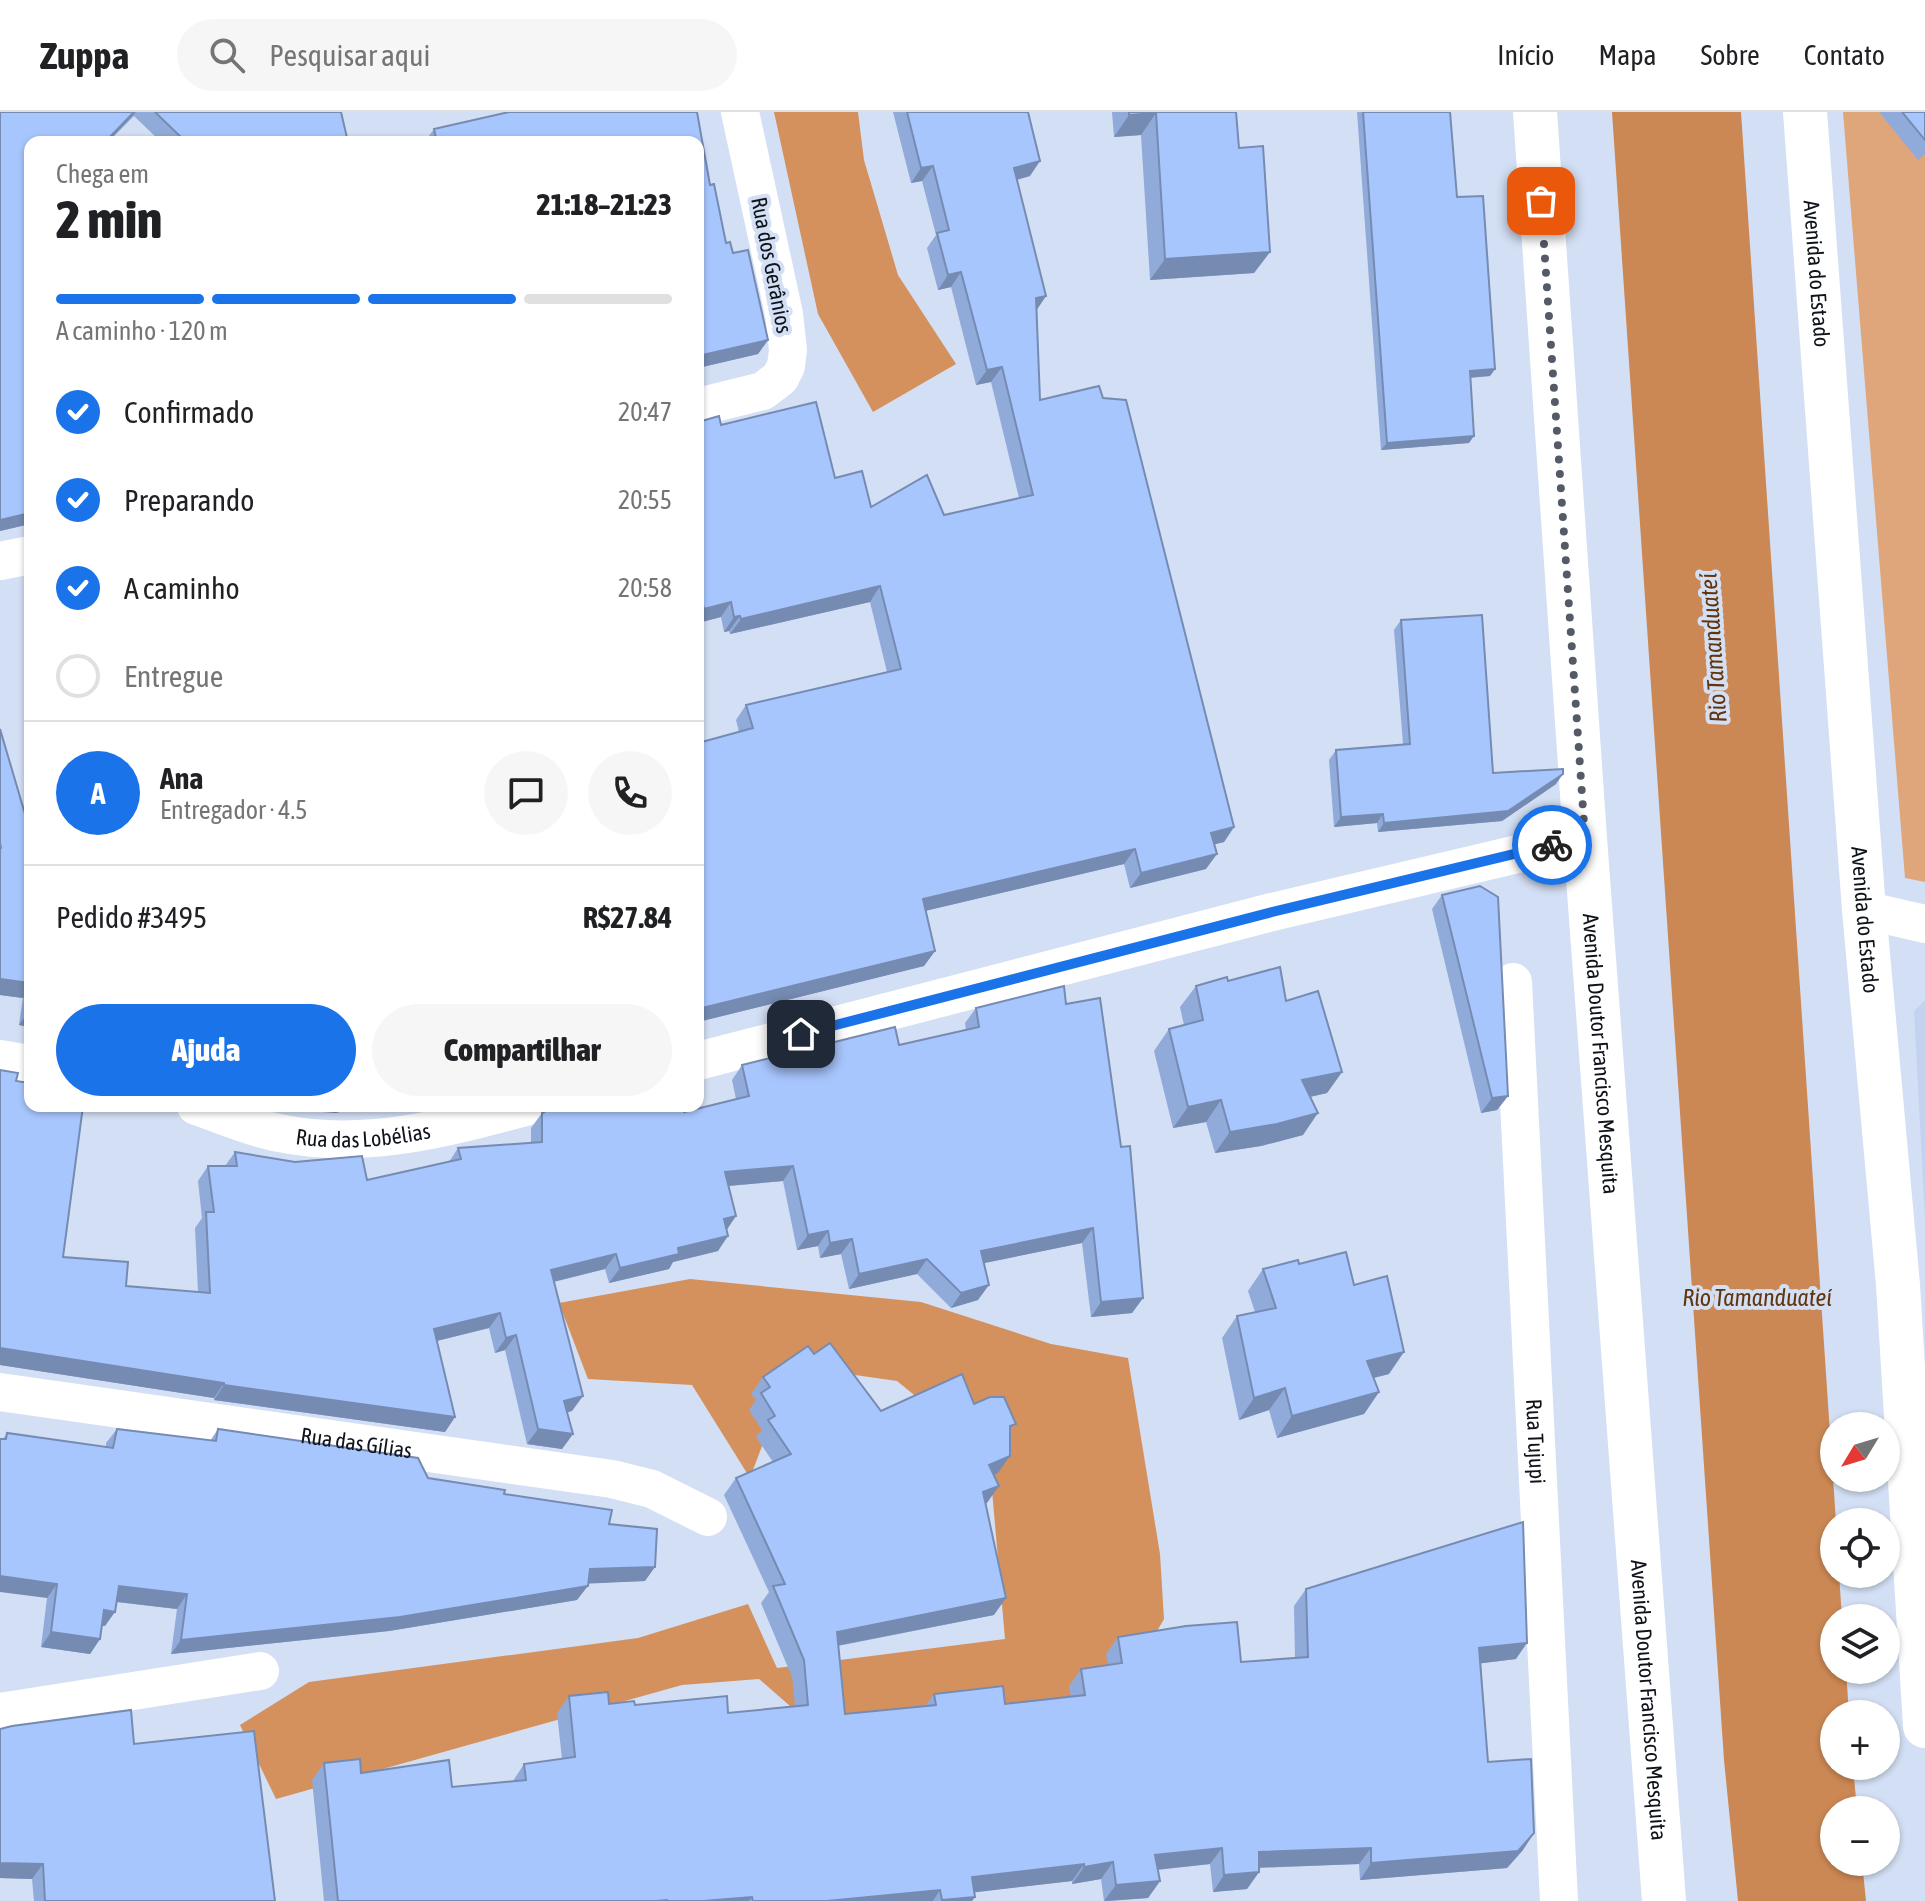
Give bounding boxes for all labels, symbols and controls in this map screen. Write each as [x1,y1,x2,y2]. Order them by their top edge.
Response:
search box [177,19,737,91]
icon: search [205,33,249,77]
text: Zuppa [40,34,129,77]
text: Pesquisar aqui [269,38,430,72]
text: Início [1497,39,1554,71]
text: Mapa [1598,39,1656,71]
text: Sobre [1700,39,1760,71]
text: Contato [1804,39,1885,71]
text: Chega em [56,159,149,189]
pin [1507,167,1575,235]
icon: bag [1519,179,1563,223]
text: 21:18–21:23 [537,187,672,221]
text: 2 min [56,189,162,249]
street label: Rua dos Gerânios [746,195,798,336]
street label: Avenida do Estado [1799,199,1835,348]
text: A caminho · 120 m [56,316,228,346]
icon: check [56,390,100,434]
text: Confirmado [124,395,254,429]
text: 20:47 [618,397,672,427]
icon: check [56,478,100,522]
text: Preparando [124,483,254,517]
text: 20:55 [618,485,672,515]
icon: check [56,566,100,610]
text: A caminho [124,571,240,605]
water label: Rio Tamanduateí [1694,572,1732,724]
text: 20:58 [618,573,672,603]
text: Entregue [124,659,223,693]
button: chat [484,751,568,835]
button: phone [588,751,672,835]
text: Ana [160,761,203,795]
text: A [91,776,105,810]
text: Entregador · 4.5 [160,795,307,825]
courier [1512,805,1592,885]
icon: bike [1530,823,1574,867]
street label: Avenida do Estado [1846,845,1884,994]
text: Pedido #3495 [56,900,207,934]
text: R$27.84 [583,900,672,934]
street label: Avenida Doutor Francisco Mesquita [1578,912,1624,1195]
pin [767,1000,835,1068]
button: Ajuda [56,1004,356,1096]
button: Compartilhar [372,1004,672,1096]
icon: home [779,1012,823,1056]
street label: Rua das Lobélias [294,1117,432,1153]
water label: Rio Tamanduateí [1682,1284,1832,1311]
street label: Rua Tujupi [1521,1398,1551,1485]
north arrow [1820,1412,1900,1492]
map controls [1820,1412,1900,1876]
street label: Rua das Gílias [299,1422,414,1463]
button: locate [1820,1508,1900,1588]
street label: Avenida Doutor Francisco Mesquita [1626,1559,1672,1841]
button: layers [1820,1604,1900,1684]
button: + [1820,1700,1900,1780]
button: − [1820,1796,1900,1876]

